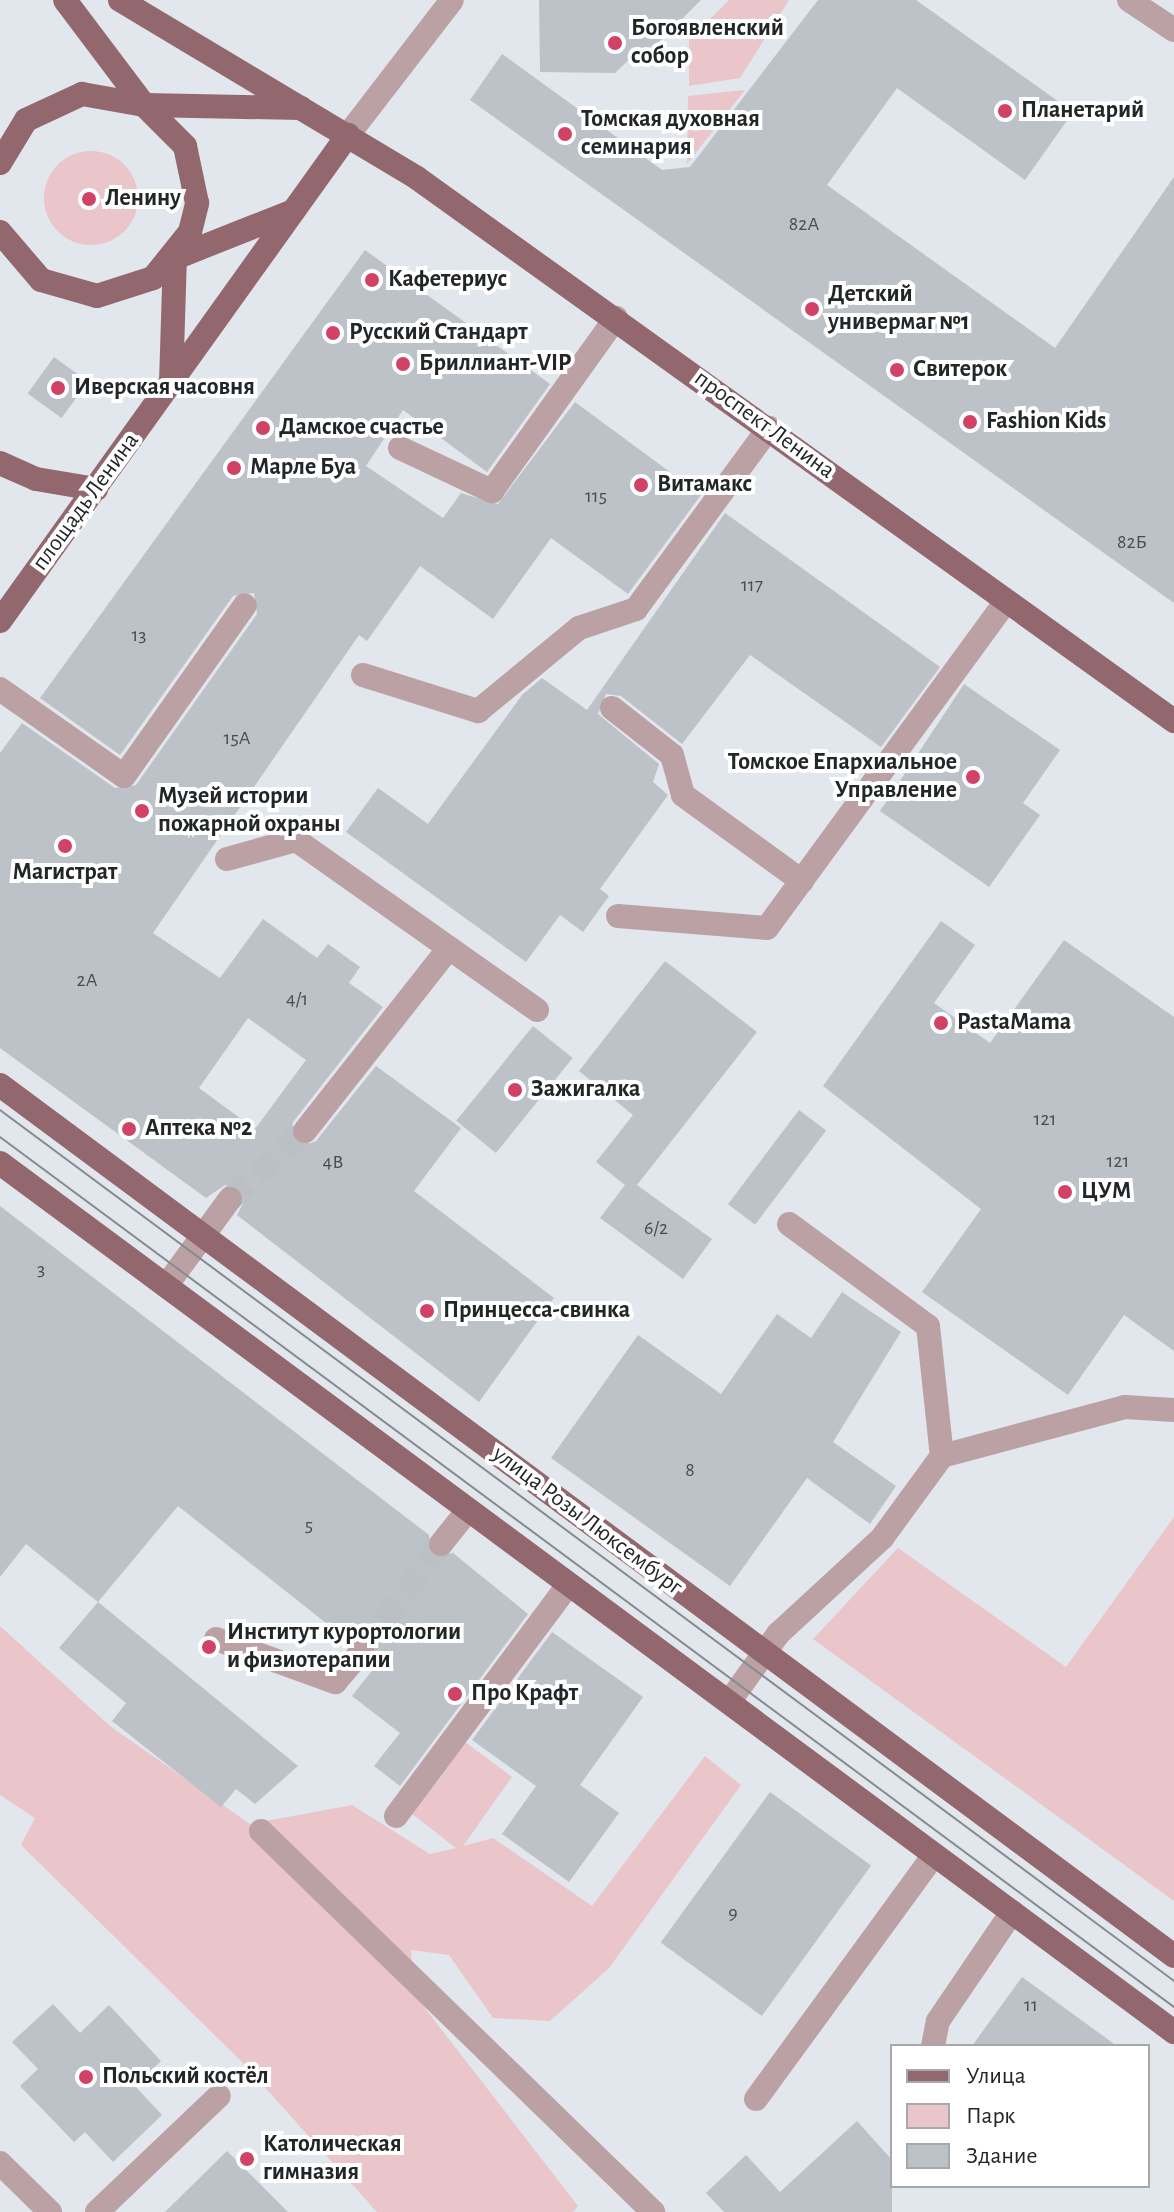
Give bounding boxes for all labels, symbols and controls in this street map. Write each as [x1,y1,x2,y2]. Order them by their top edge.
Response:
place label: Богоявленский собор [631,15,784,71]
marker: Богоявленский собор [606,34,624,52]
place label: Планетарий [1021,97,1144,125]
marker: Планетарий [996,102,1014,120]
place label: Томская духовная семинария [581,106,760,162]
marker: Томская духовная семинария [556,125,574,143]
place label: Ленину [105,185,181,213]
marker: Ленину [80,190,98,208]
house number: 82А [789,212,819,236]
place label: Кафетериус [388,266,507,294]
marker: Кафетериус [363,271,381,289]
place label: Детский универмаг №1 [828,281,970,337]
marker: Детский универмаг №1 [803,300,821,318]
place label: Русский Стандарт [349,319,528,347]
marker: Русский Стандарт [324,324,342,342]
place label: Бриллиант-VIP [419,350,571,378]
marker: Бриллиант-VIP [394,355,412,373]
place label: Свитерок [913,356,1007,384]
marker: Свитерок [888,361,906,379]
street label: проспект Ленина [688,364,840,486]
place label: Иверская часовня [74,374,255,402]
marker: Иверская часовня [49,379,67,397]
place label: Fashion Kids [986,408,1106,436]
marker: Fashion Kids [961,413,979,431]
place label: Дамское счастье [279,414,444,442]
marker: Дамское счастье [254,419,272,437]
street label: площадь Ленина [26,427,146,577]
place label: Марле Буа [250,454,356,482]
marker: Марле Буа [225,459,243,477]
place label: Витамакс [657,471,752,499]
marker: Витамакс [632,476,650,494]
house number: 115 [585,484,607,508]
house number: 82Б [1117,530,1147,554]
house number: 117 [741,573,763,597]
house number: 13 [131,623,147,647]
house number: 15А [224,726,250,750]
place label: Томское Епархиальное Управление [728,749,957,805]
marker: Томское Епархиальное Управление [964,768,982,786]
place label: Музей истории пожарной охраны [158,783,340,839]
marker: Музей истории пожарной охраны [133,802,151,820]
marker: Магистрат [56,837,74,855]
place label: Магистрат [13,859,117,887]
house number: 2А [77,968,97,992]
house number: 4/1 [286,987,308,1011]
place label: PastaMama [957,1009,1071,1037]
marker: PastaMama [932,1014,950,1032]
place label: Зажигалка [531,1076,640,1104]
marker: Зажигалка [506,1081,524,1099]
house number: 121 [1034,1107,1056,1131]
place label: Аптека №2 [145,1115,252,1143]
marker: Аптека №2 [120,1120,138,1138]
house number: 121 [1107,1149,1129,1173]
house number: 4В [323,1150,343,1174]
place label: ЦУМ [1081,1178,1131,1206]
marker: ЦУМ [1056,1183,1074,1201]
house number: 6/2 [644,1216,668,1240]
house number: 3 [37,1257,45,1281]
place label: Принцесса-свинка [443,1297,630,1325]
marker: Принцесса-свинка [418,1302,436,1320]
street label: улица Розы Люксембург [486,1440,688,1602]
house number: 8 [685,1458,695,1482]
house number: 5 [305,1513,313,1537]
place label: Институт курортологии и физиотерапии [227,1619,461,1675]
marker: Институт курортологии и физиотерапии [198,1636,220,1658]
place label: Про Крафт [471,1680,578,1708]
marker: Про Крафт [446,1685,464,1703]
house number: 9 [728,1901,738,1925]
house number: 11 [1024,1993,1038,2017]
legend [890,2044,1150,2188]
place label: Польский костёл [102,2063,269,2091]
text: Улица [966,2064,1026,2088]
marker: Польский костёл [77,2068,95,2086]
text: Парк [966,2104,1015,2128]
place label: Католическая гимназия [263,2131,402,2187]
text: Здание [966,2144,1037,2168]
marker: Католическая гимназия [238,2150,256,2168]

